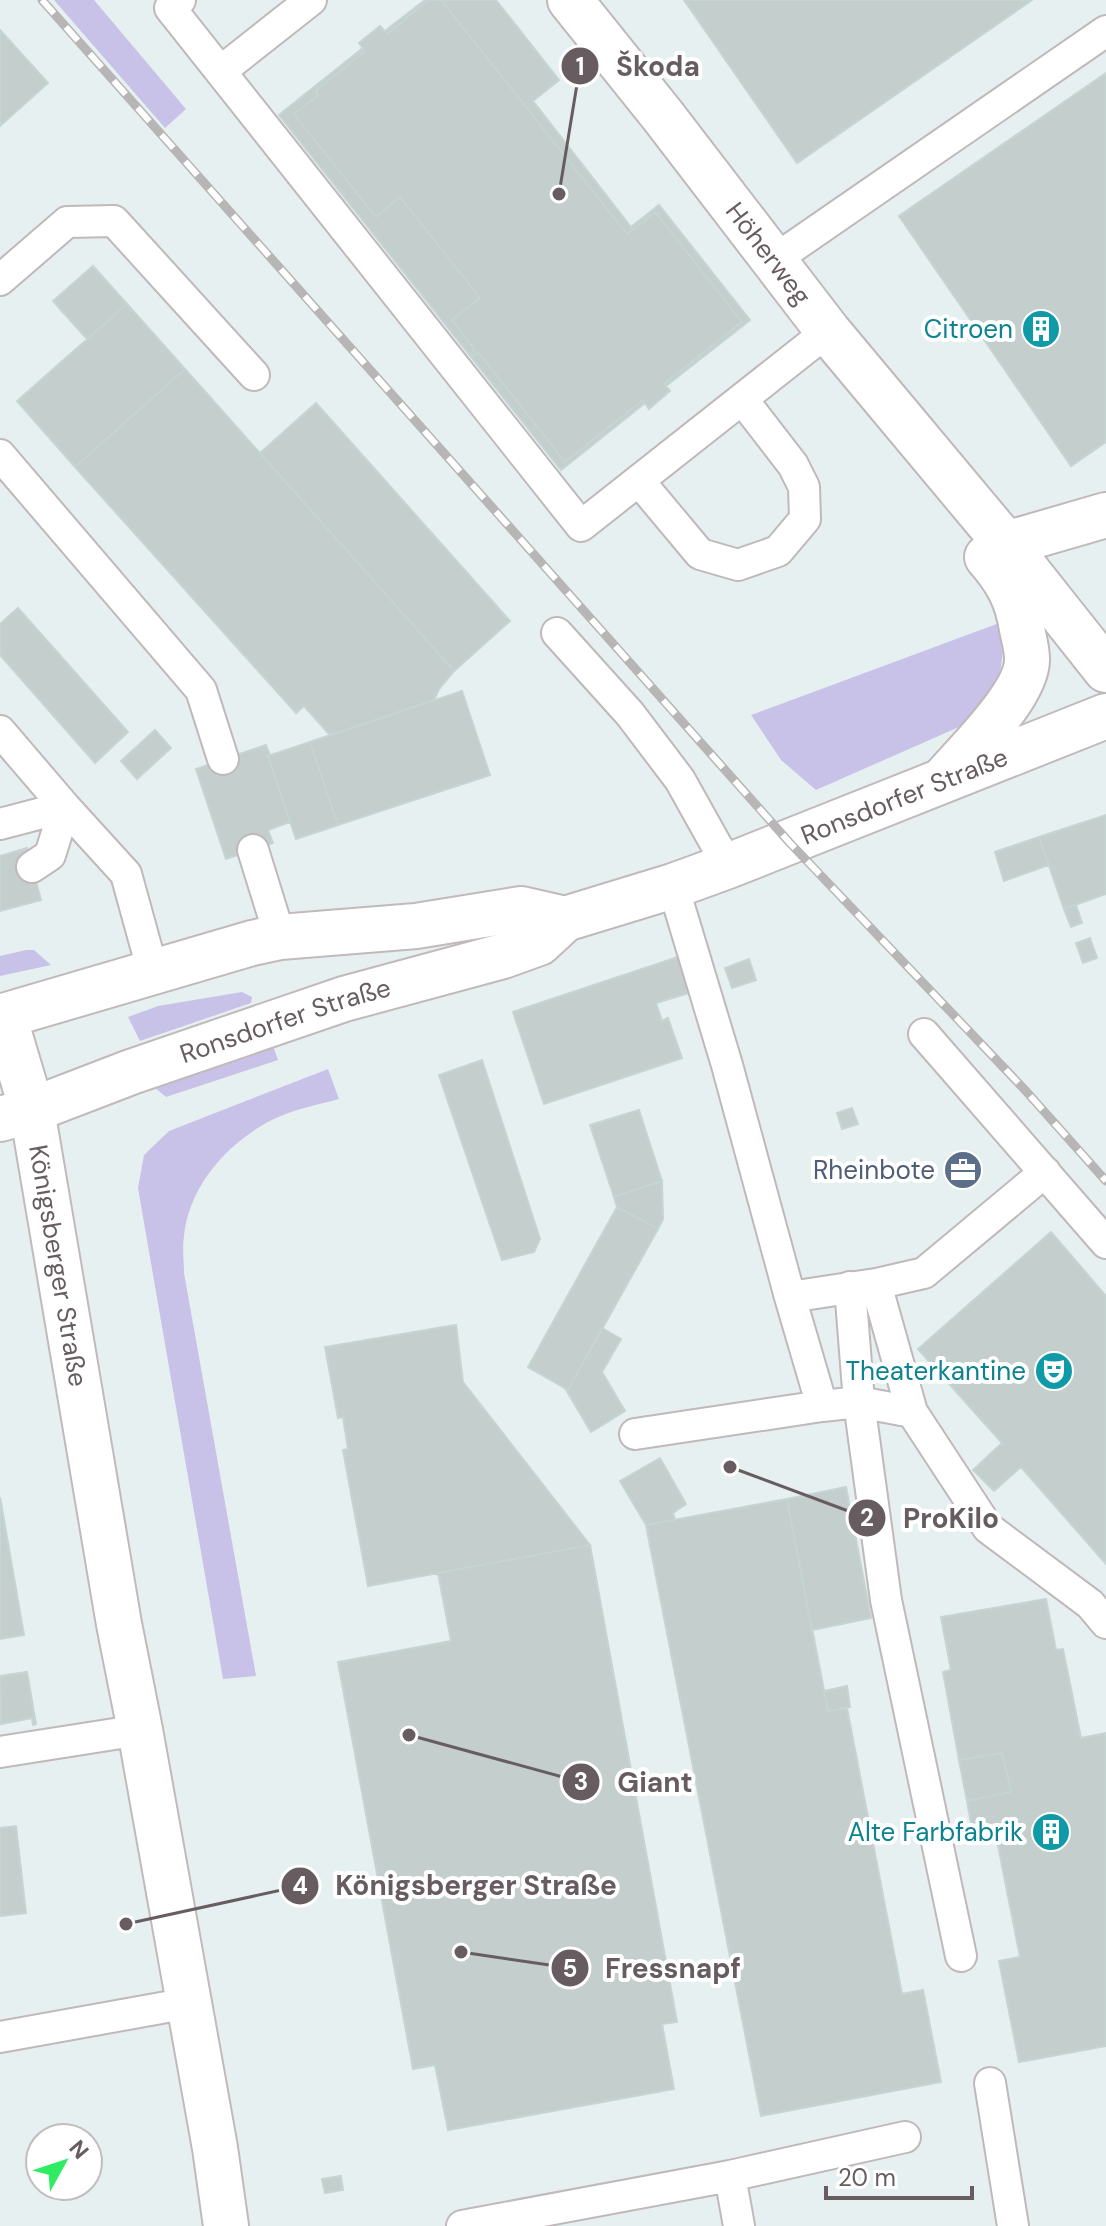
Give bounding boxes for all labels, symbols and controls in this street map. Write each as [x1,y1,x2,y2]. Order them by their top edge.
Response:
callout: Škoda [560,40,716,92]
text: Škoda [616,48,700,85]
text: 1 [576,51,584,82]
street label: Höherweg [718,195,819,312]
building icon: Citroen [1020,308,1062,350]
place label: Citroen [924,312,1013,346]
street label: Ronsdorfer Straße [796,740,1013,852]
street label: Ronsdorfer Straße [175,970,394,1071]
street label: Königsberger Straße [21,1142,96,1389]
office icon: Rheinbote [942,1149,984,1191]
place label: Rheinbote [813,1153,935,1187]
theatre icon: Theaterkantine [1033,1350,1075,1392]
place label: Theaterkantine [846,1354,1026,1388]
callout: ProKilo [847,1492,1015,1544]
text: ProKilo [903,1500,999,1537]
text: 2 [860,1502,874,1533]
callout: Giant [561,1756,708,1808]
text: Giant [617,1764,693,1801]
text: 3 [574,1766,588,1797]
building icon: Alte Farbfabrik [1030,1811,1072,1853]
place label: Alte Farbfabrik [848,1815,1023,1849]
callout: Königsberger Straße [280,1860,633,1912]
text: Königsberger Straße [335,1867,617,1904]
text: 4 [292,1870,308,1901]
callout: Fressnapf [550,1942,757,1994]
text: Fressnapf [605,1950,741,1987]
text: 5 [563,1953,577,1984]
north arrow [24,2122,104,2202]
text: N [63,2134,95,2165]
scale bar [826,2150,972,2200]
text: 20 m [838,2162,896,2193]

